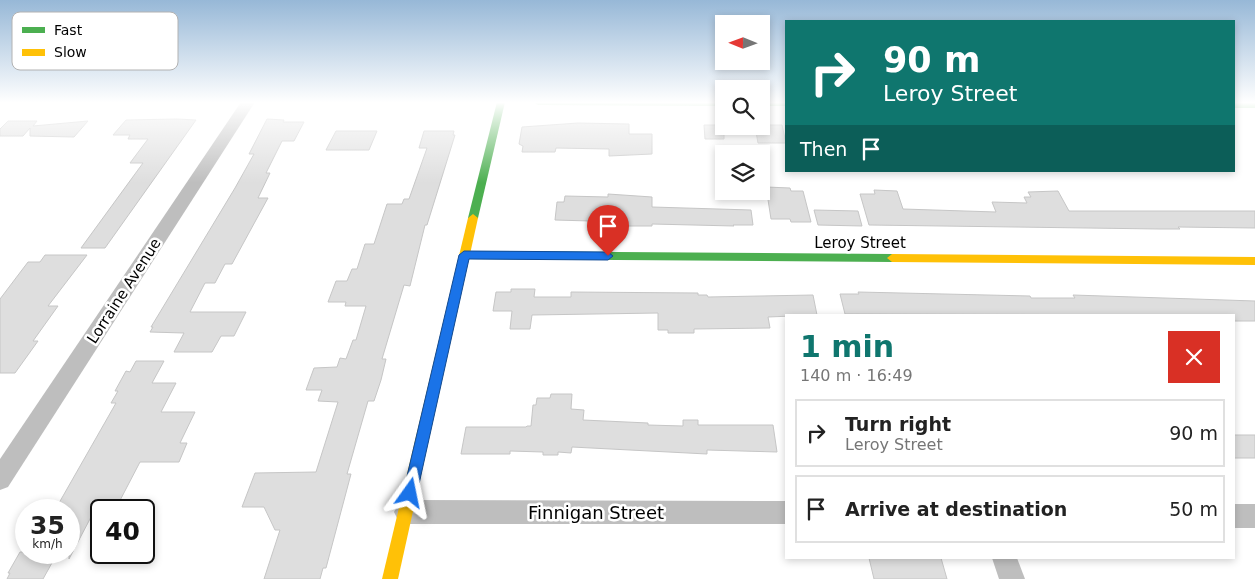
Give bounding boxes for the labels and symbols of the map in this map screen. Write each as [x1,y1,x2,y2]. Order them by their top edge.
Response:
legend [12,12,178,70]
north arrow [715,15,770,70]
text: Fast [54,22,83,38]
text: Slow [54,44,87,60]
pin [587,205,629,256]
street label: Leroy Street [814,234,906,252]
street label: Lorraine Avenue [83,235,165,347]
position arrow [383,466,435,518]
speed limit sign: 40 [90,499,155,564]
street label: Finnigan Street [528,502,664,523]

